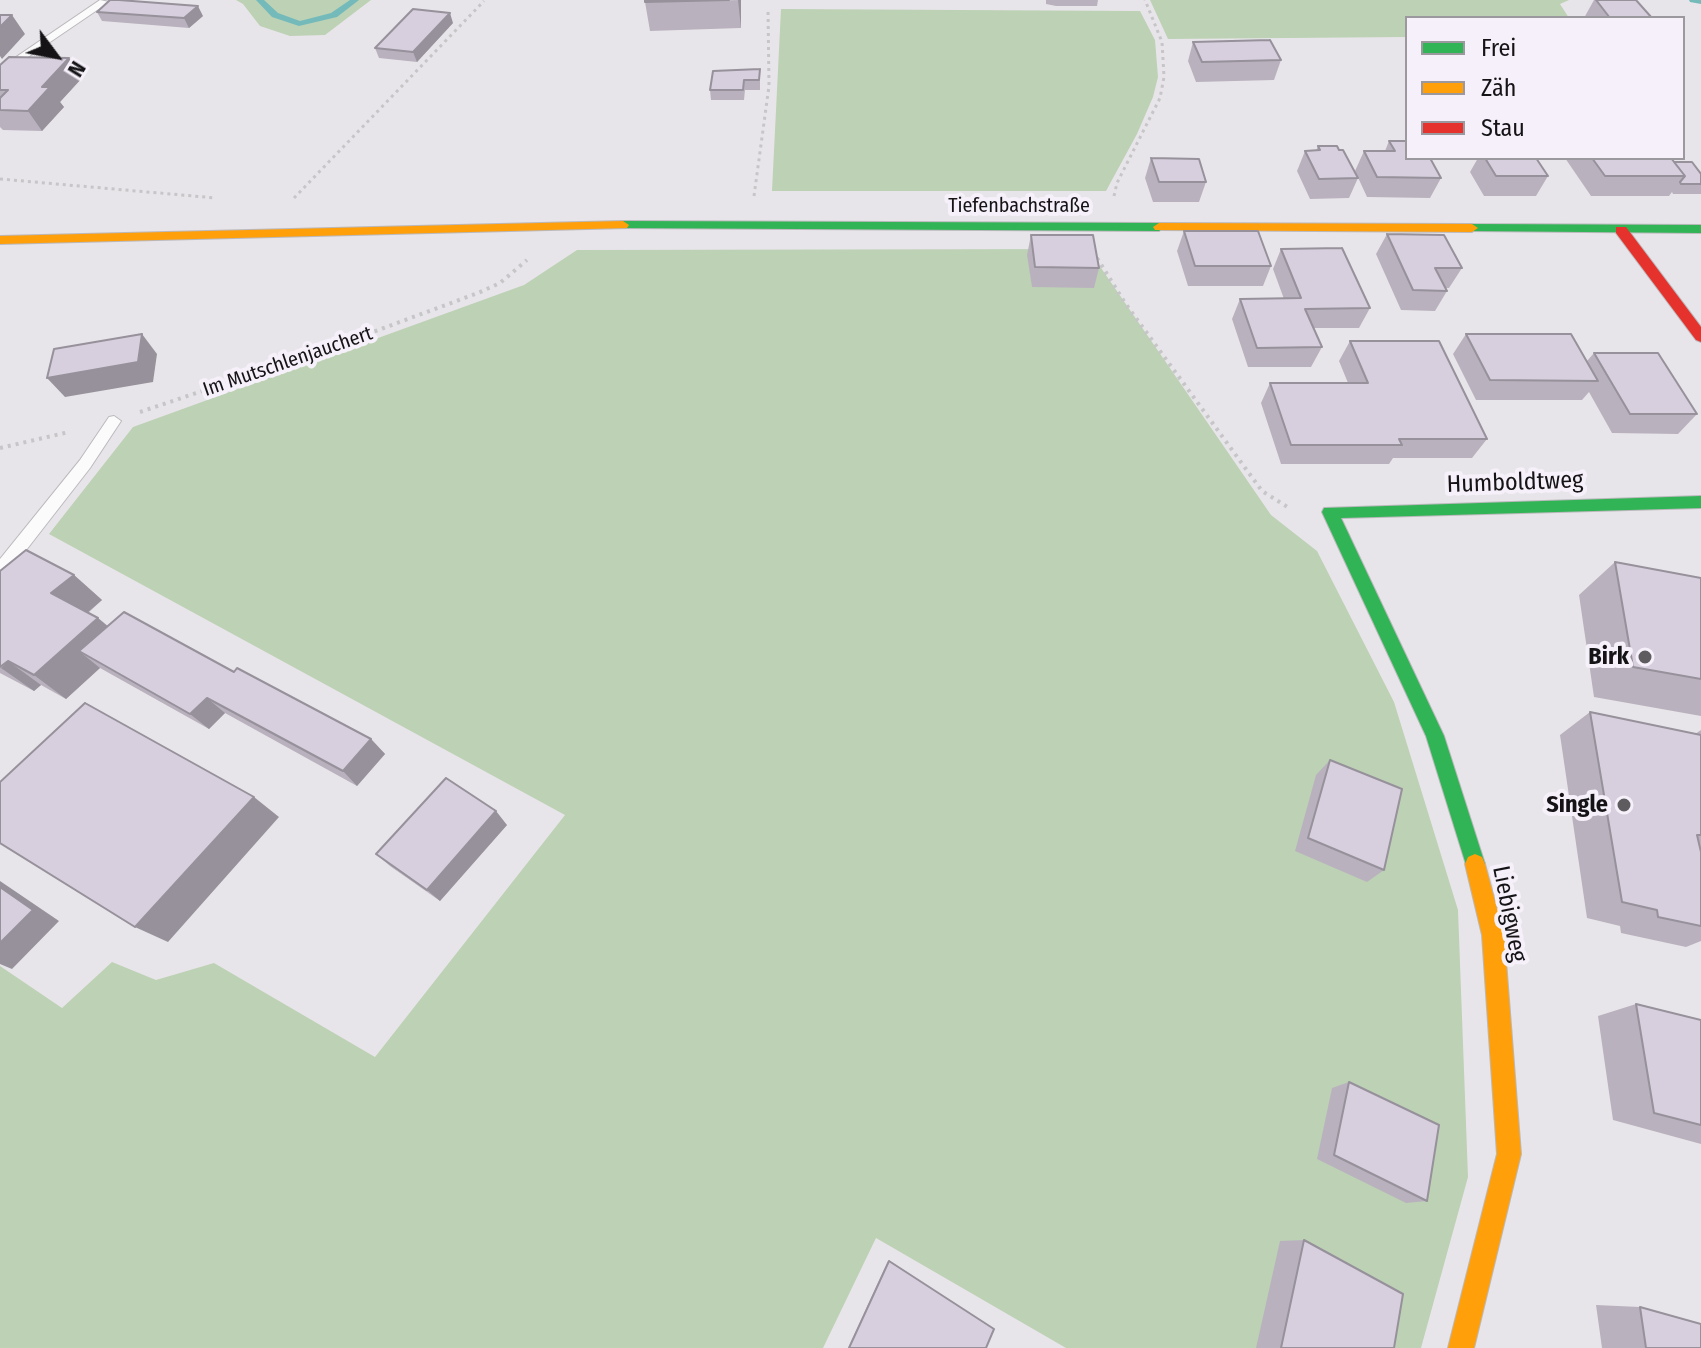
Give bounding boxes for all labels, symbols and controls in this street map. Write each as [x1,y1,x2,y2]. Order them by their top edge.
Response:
north arrow [16,16,96,96]
legend [1405,16,1685,160]
text: Frei [1481,34,1516,62]
text: N [62,56,92,82]
text: Zäh [1481,74,1516,102]
text: Stau [1481,114,1525,142]
street label: Tiefenbachstraße [948,194,1090,218]
street label: Im Mutschlenjauchert [200,322,376,402]
street label: Humboldtweg [1446,466,1584,500]
place label: Birk [1588,643,1629,671]
marker: Birk [1636,648,1654,666]
place label: Single [1546,791,1608,819]
marker: Single [1615,796,1633,814]
street label: Liebigweg [1486,863,1532,965]

